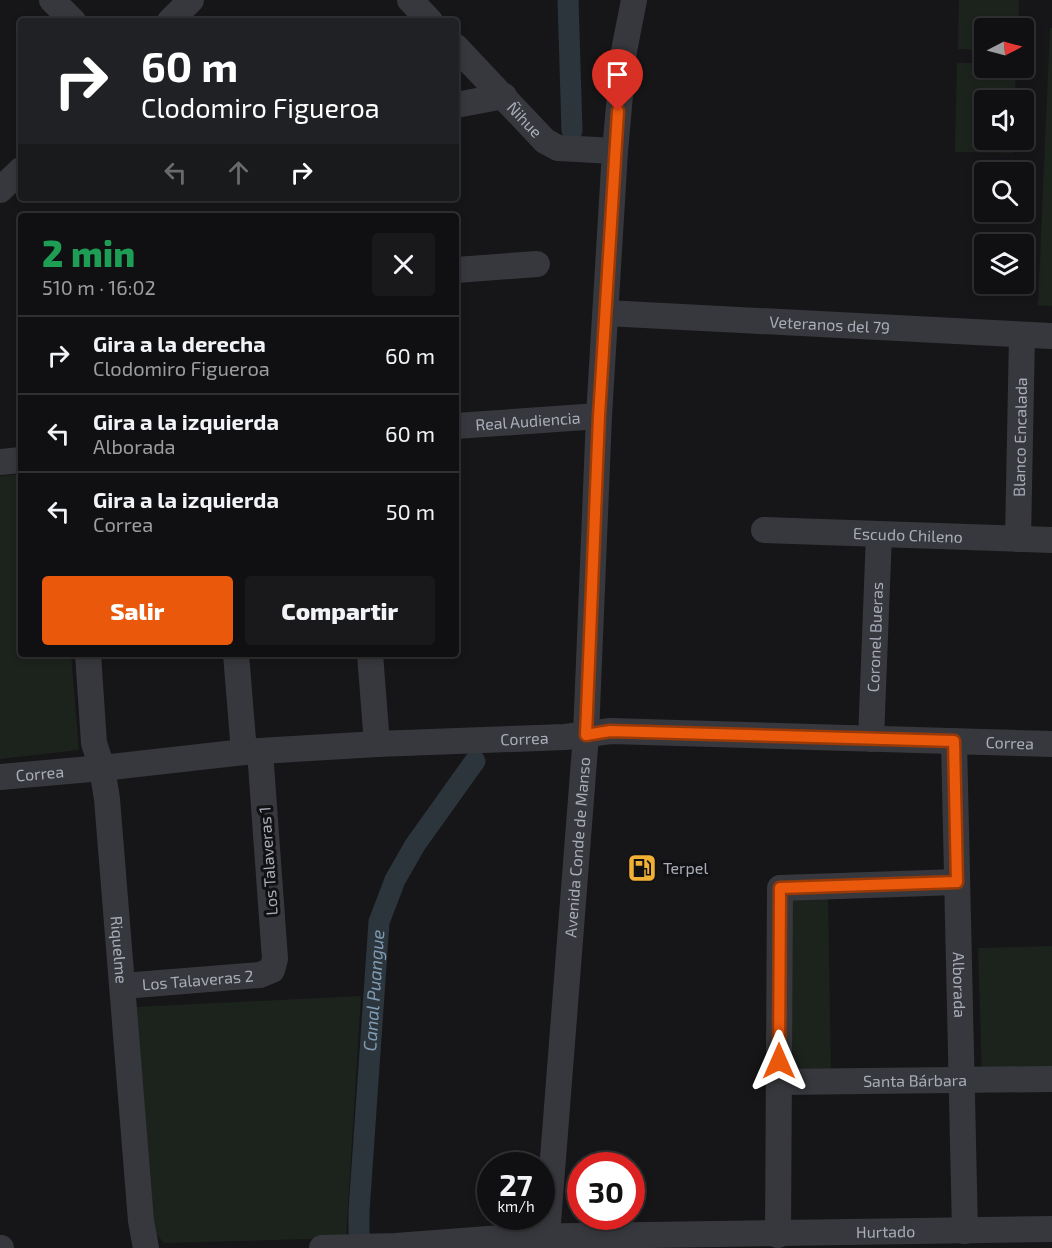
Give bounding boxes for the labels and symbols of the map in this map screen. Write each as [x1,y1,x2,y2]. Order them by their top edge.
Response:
north arrow [974,18,1034,78]
pin [592,49,643,111]
street label: Ñihue [504,97,547,141]
street label: Veteranos del 79 [769,311,891,337]
street label: Blanco Encalada [1009,377,1030,497]
street label: Real Audiencia [475,407,581,434]
street label: Escudo Chileno [853,523,963,546]
street label: Coronel Bueras [863,582,886,693]
street label: Correa [500,728,549,748]
street label: Correa [985,732,1034,752]
street label: Avenida Conde de Manso [560,756,593,938]
street label: Correa [15,761,65,785]
street label: Los Talaveras 1 [254,806,281,916]
fuel station icon: Terpel [626,852,658,884]
place label: Terpel [663,858,708,877]
street label: Riquelme [107,915,132,984]
water label: Canal Puangue [358,929,388,1052]
street label: Alborada [950,952,970,1018]
street label: Los Talaveras 2 [141,966,254,993]
position arrow [747,1029,811,1093]
street label: Santa Bárbara [863,1070,967,1090]
speed limit sign: 30 [567,1152,645,1230]
street label: Hurtado [856,1221,915,1241]

